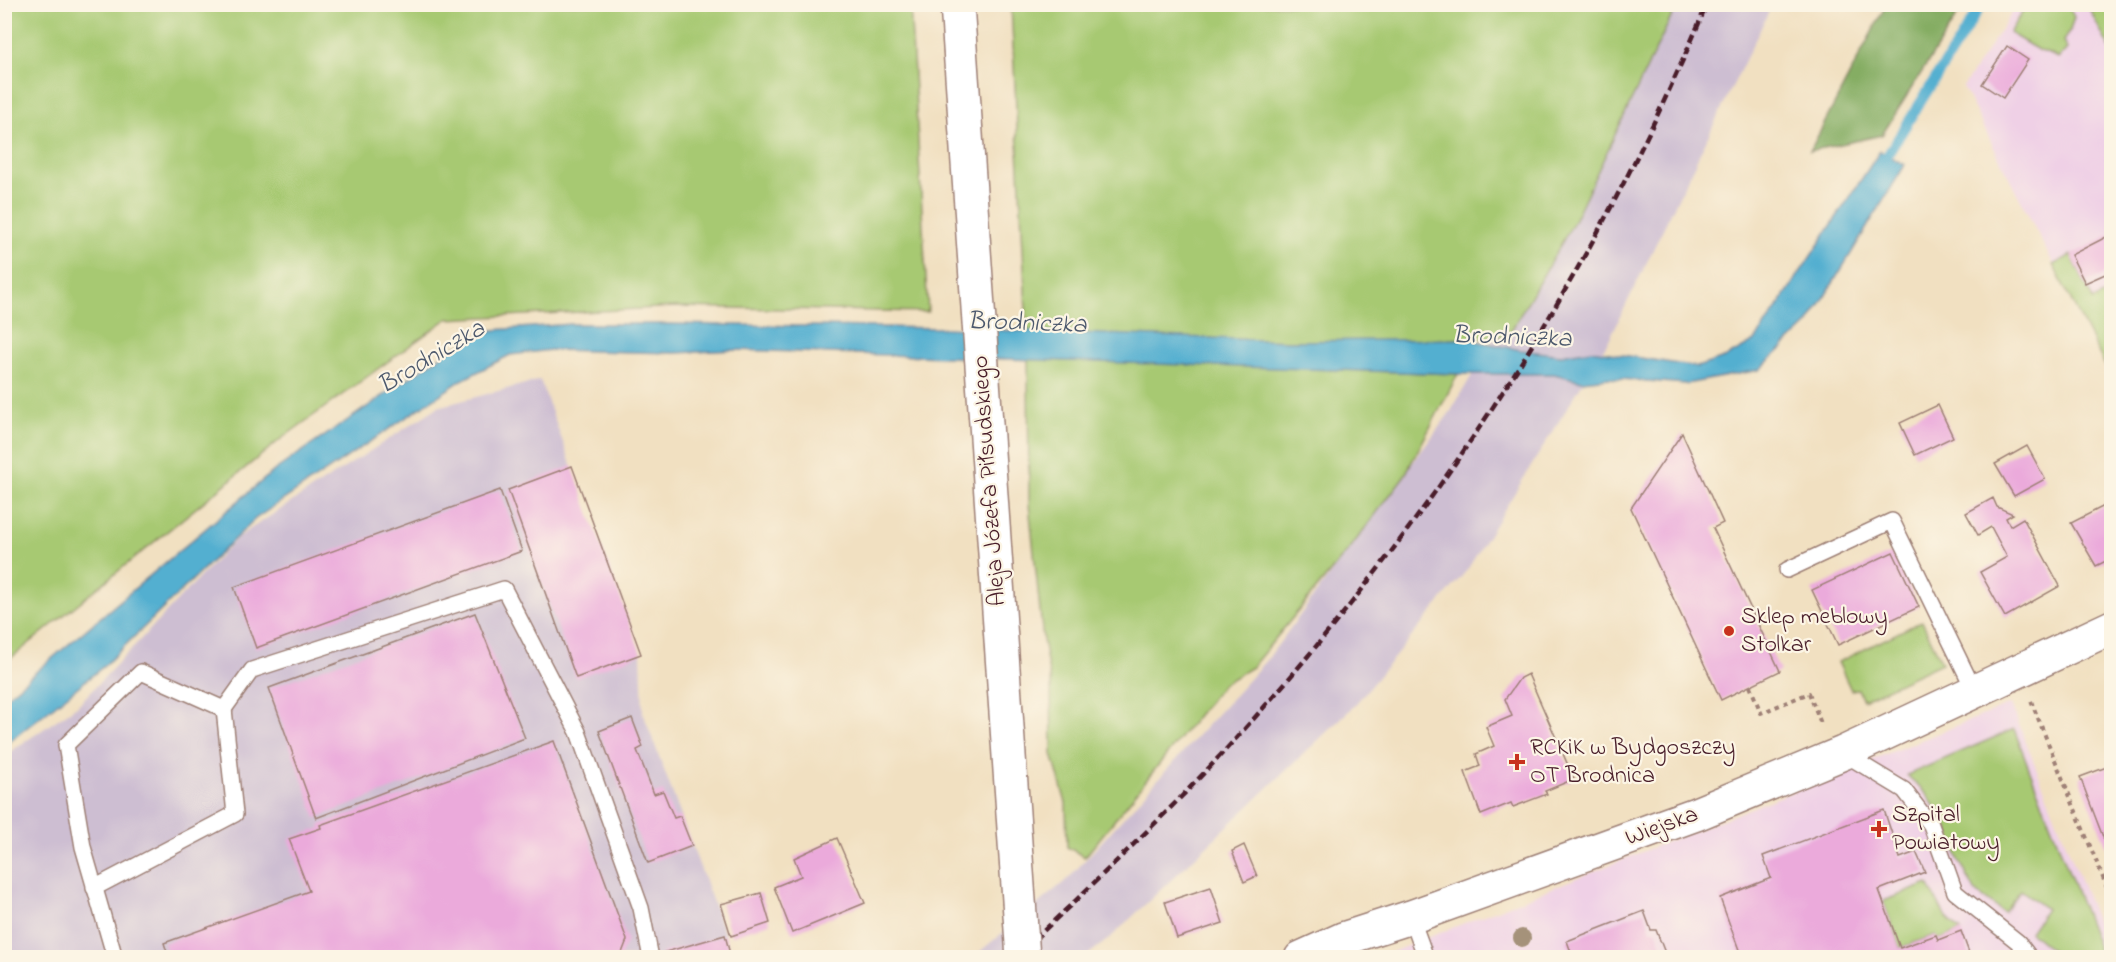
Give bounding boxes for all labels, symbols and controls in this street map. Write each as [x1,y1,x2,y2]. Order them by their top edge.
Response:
water label: Brodniczka [967,303,1088,345]
water label: Brodniczka [371,311,494,405]
water label: Brodniczka [1452,317,1573,359]
street label: Aleja Józefa Piłsudskiego [964,355,1016,607]
place label: Sklep meblowy Stolkar [1741,600,1888,663]
marker: Sklep meblowy Stolkar [1722,624,1736,638]
place label: RCKiK w Bydgoszczy OT Brodnica [1530,731,1735,794]
marker: RCKiK w Bydgoszczy OT Brodnica [1508,753,1526,771]
street label: Wiejska [1621,798,1703,856]
place label: Szpital Powiatowy [1892,798,2000,862]
marker: Szpital Powiatowy [1870,820,1888,838]

